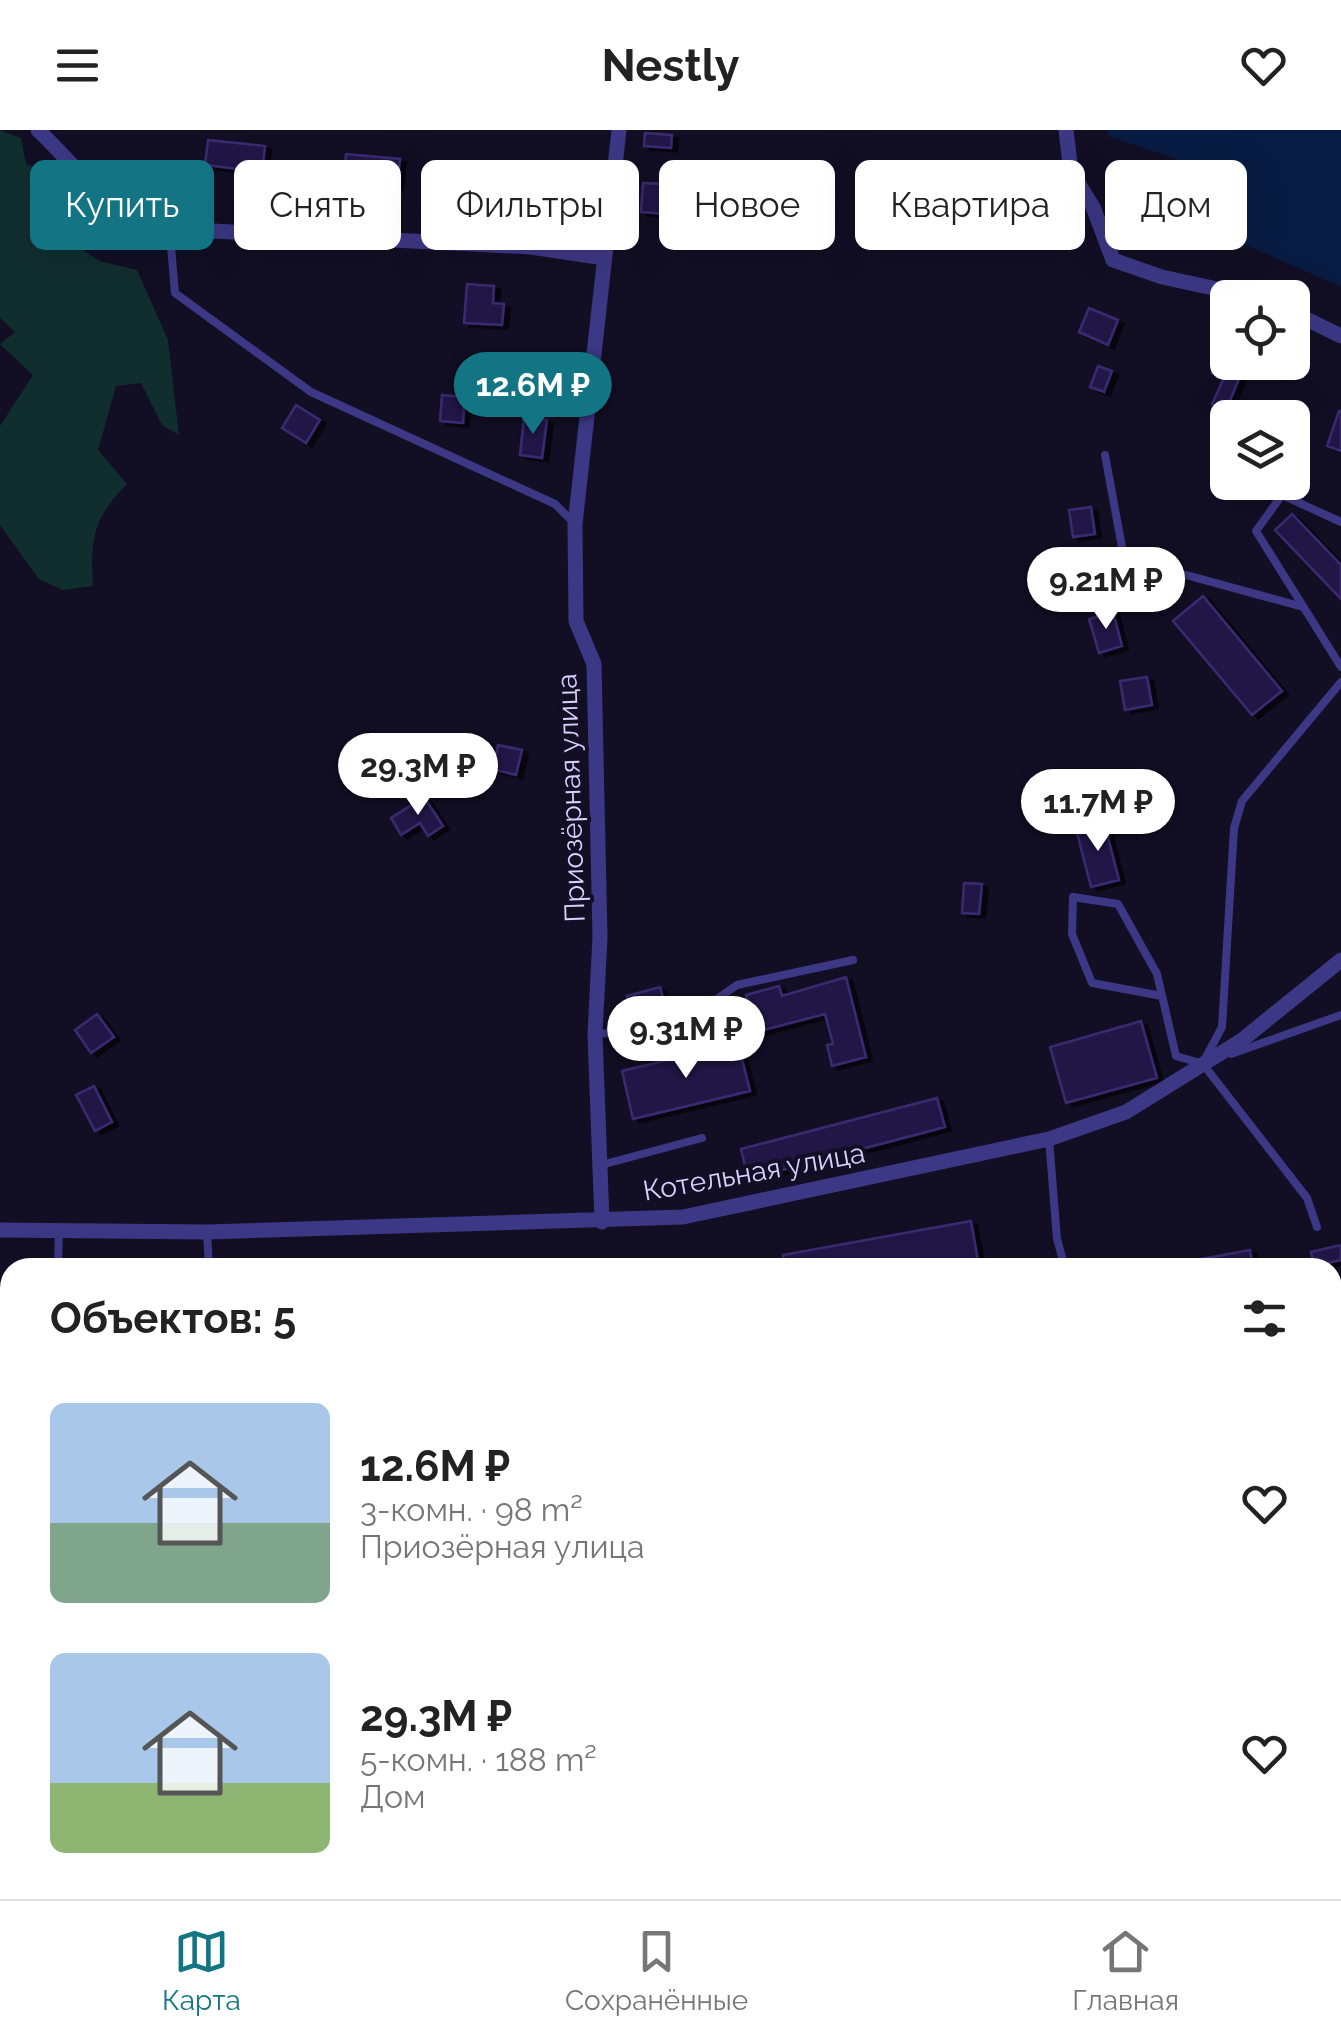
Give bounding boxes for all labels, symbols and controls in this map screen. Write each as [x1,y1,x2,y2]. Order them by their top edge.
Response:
icon: menu [50,38,105,93]
icon: heart [1236,38,1291,93]
text: Nestly [601,39,740,92]
chip: Купить [30,160,214,250]
chip: Снять [234,160,401,250]
chip: Фильтры [421,160,639,250]
chip: Новое [659,160,835,250]
chip: Квартира [855,160,1085,250]
chip: Дом [1105,160,1247,250]
map controls [1210,280,1310,500]
button: locate [1210,280,1310,380]
pin: 12.6M ₽ [441,352,625,437]
text: 12.6M ₽ [476,366,590,403]
button: layers [1210,400,1310,500]
pin: 9.21M ₽ [1014,547,1198,632]
text: 9.21M ₽ [1049,561,1163,598]
street label: Приозёрная улица [550,673,592,923]
pin: 29.3M ₽ [326,733,510,818]
text: 29.3M ₽ [360,747,476,784]
pin: 11.7M ₽ [1006,769,1190,854]
text: 11.7M ₽ [1043,783,1153,820]
pin: 9.31M ₽ [594,996,778,1081]
text: 9.31M ₽ [629,1010,743,1047]
street label: Котельная улица [641,1136,867,1208]
icon: filters [1237,1291,1292,1346]
text: Объектов: 5 [50,1294,296,1343]
text: 12.6M ₽ [360,1442,510,1491]
icon: home [130,1443,250,1563]
icon: heart [1237,1476,1292,1531]
text: 3-комн. · 98 m² [360,1491,583,1528]
text: Приозёрная улица [360,1528,644,1565]
text: 29.3M ₽ [360,1692,512,1741]
icon: home [130,1693,250,1813]
icon: heart [1237,1726,1292,1781]
text: 5-комн. · 188 m² [360,1741,597,1778]
text: Дом [360,1778,425,1815]
tab: Карта [162,1924,241,2017]
tab: Сохранённые [565,1924,748,2017]
tab: Главная [1072,1924,1179,2017]

